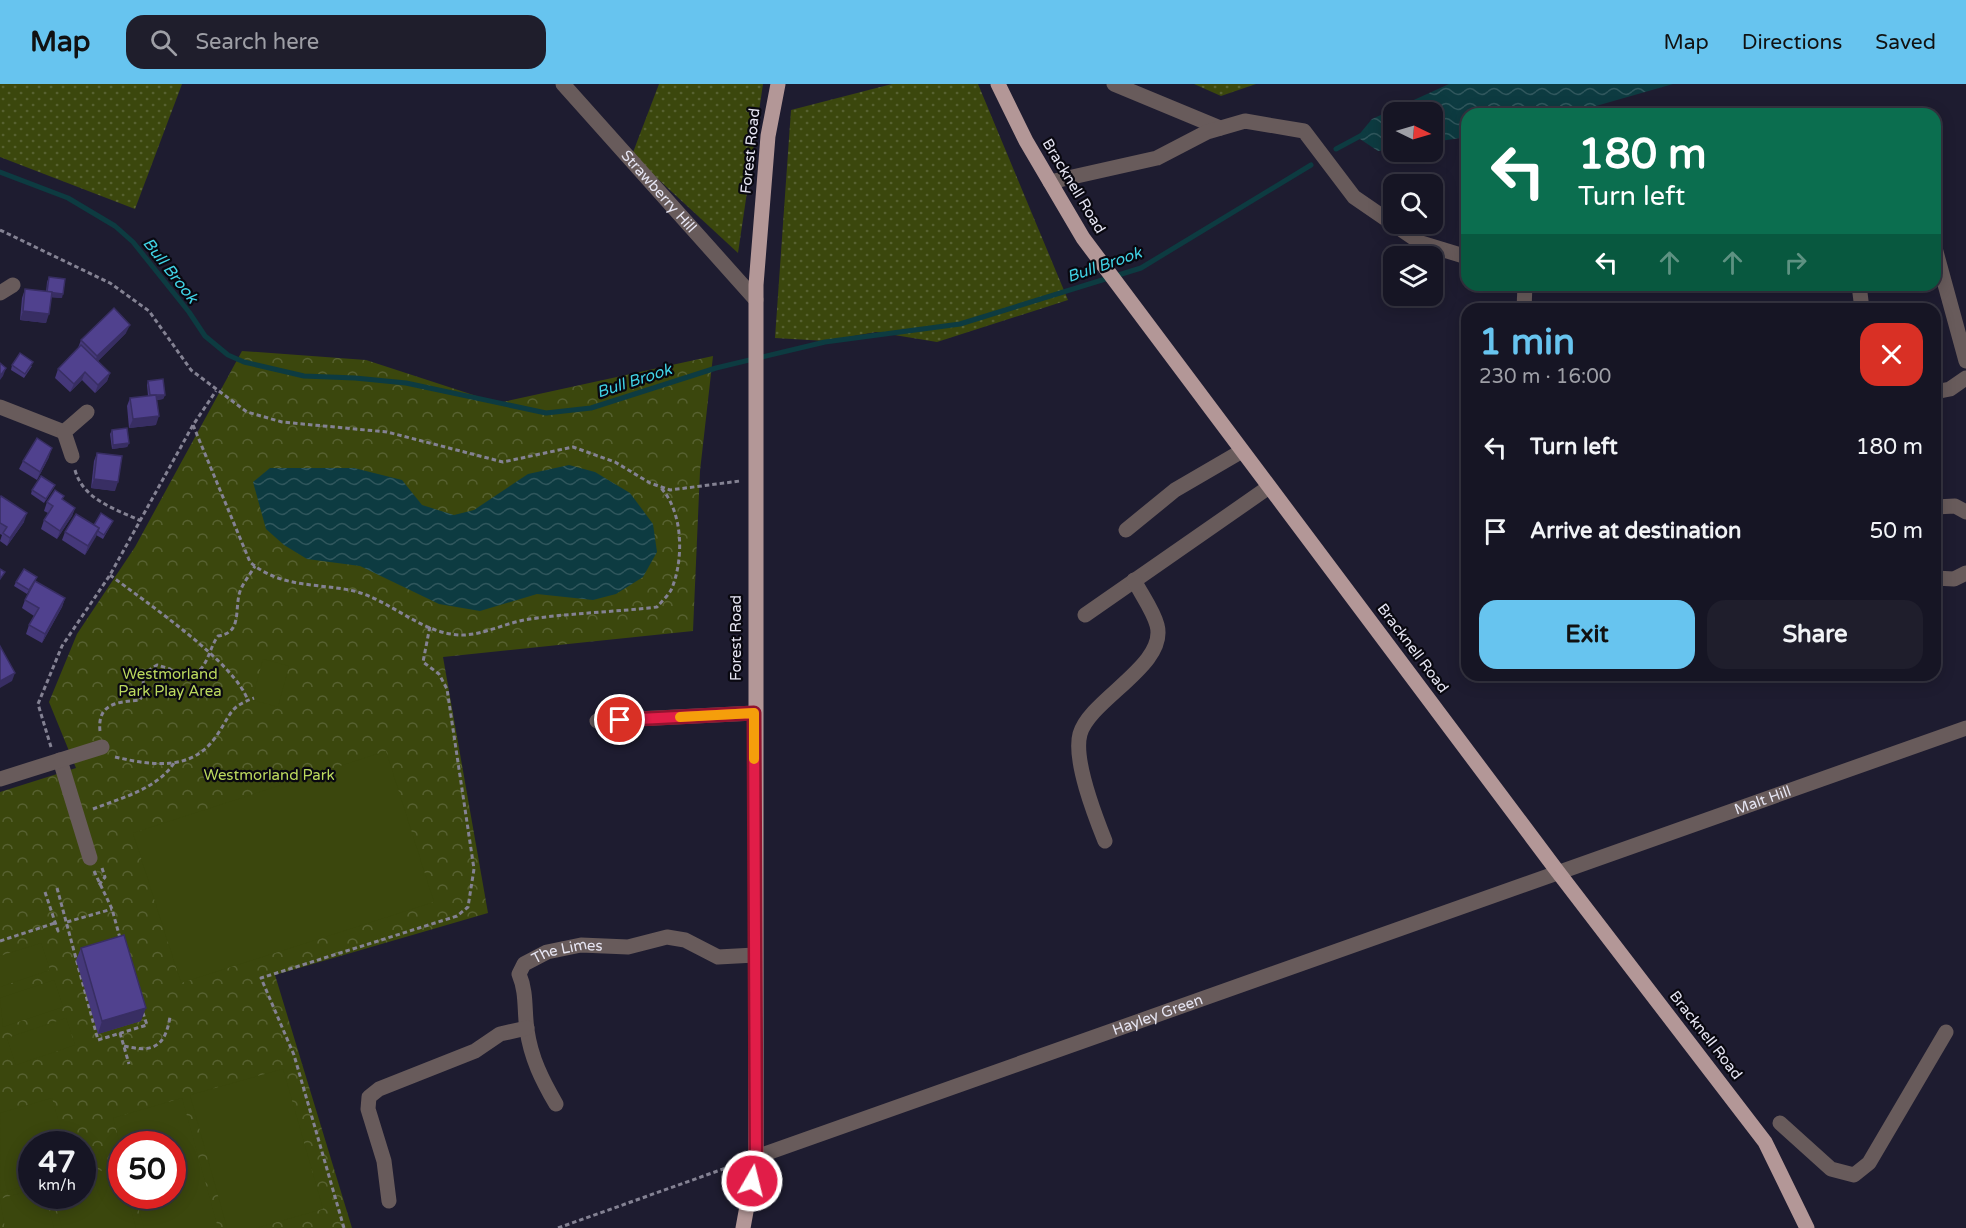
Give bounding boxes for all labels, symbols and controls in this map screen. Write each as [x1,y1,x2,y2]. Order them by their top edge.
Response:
search box [126,15,546,69]
text: Map [30,25,90,59]
icon: search [147,26,180,59]
text: Search here [195,29,319,55]
text: Map [1663,30,1709,55]
text: Directions [1742,30,1842,55]
text: Saved [1875,30,1936,55]
north arrow [1383,102,1443,162]
map controls [1383,102,1443,306]
street label: Forest Road [737,107,763,195]
text: 180 m [1578,129,1707,180]
icon: left [1479,132,1557,210]
street label: Bracknell Road [1039,135,1109,237]
street label: Strawberry Hill [617,146,700,236]
button: search [1383,174,1443,234]
text: Turn left [1578,180,1685,213]
water label: Bull Brook [138,234,203,308]
water label: Bull Brook [1064,242,1146,287]
button: layers [1383,246,1443,306]
icon: left [1590,246,1623,279]
icon: ahead [1653,246,1686,279]
icon: ahead [1716,246,1749,279]
icon: right [1779,246,1812,279]
text: 1 min [1479,321,1575,364]
button: close [1860,323,1923,386]
water label: Bull Brook [594,359,676,402]
text: 230 m · 16:00 [1479,365,1611,389]
icon: left [1479,431,1512,464]
text: Turn left [1530,434,1618,460]
text: 180 m [1856,434,1923,460]
icon: arrive [1479,515,1512,548]
text: Arrive at destination [1530,518,1741,544]
text: 50 m [1869,518,1923,544]
street label: Forest Road [727,595,745,681]
street label: Bracknell Road [1374,600,1452,696]
button: Exit [1479,600,1695,669]
button: Share [1707,600,1923,669]
park label: Westmorland Park Play Area [118,665,222,700]
pin [594,694,645,745]
icon: arrive [603,703,636,736]
park label: Westmorland Park [203,766,335,784]
street label: Malt Hill [1732,782,1793,818]
street label: The Limes [528,935,603,967]
street label: Bracknell Road [1666,987,1746,1083]
street label: Hayley Green [1110,990,1205,1039]
speed limit sign: 50 [108,1131,186,1209]
text: 47 [38,1144,76,1181]
position arrow [720,1149,784,1213]
text: km/h [38,1176,76,1194]

